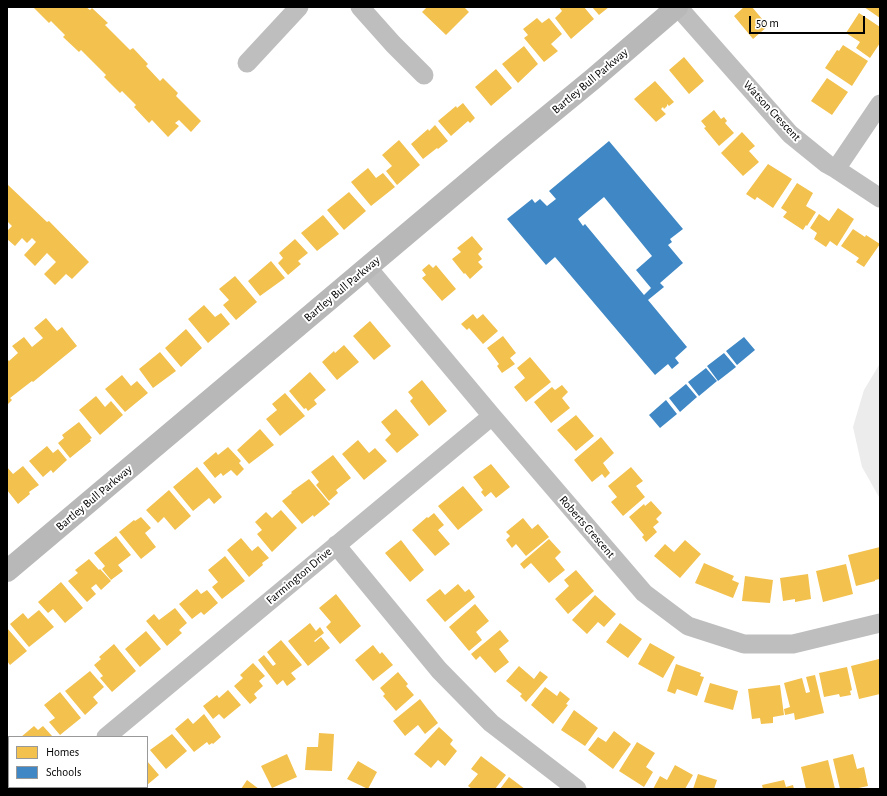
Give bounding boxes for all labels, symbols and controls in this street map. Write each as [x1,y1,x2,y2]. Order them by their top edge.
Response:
scale bar [751,8,867,34]
text: 50 m [756,17,779,29]
street label: Bartley Bull Parkway [549,45,631,117]
street label: Watson Crescent [740,78,804,144]
street label: Bartley Bull Parkway [301,253,383,325]
street label: Bartley Bull Parkway [53,462,135,534]
street label: Roberts Crescent [556,493,618,561]
street label: Farmington Drive [263,544,335,608]
legend [8,736,148,788]
text: Homes [46,746,79,758]
text: Schools [46,766,81,778]

